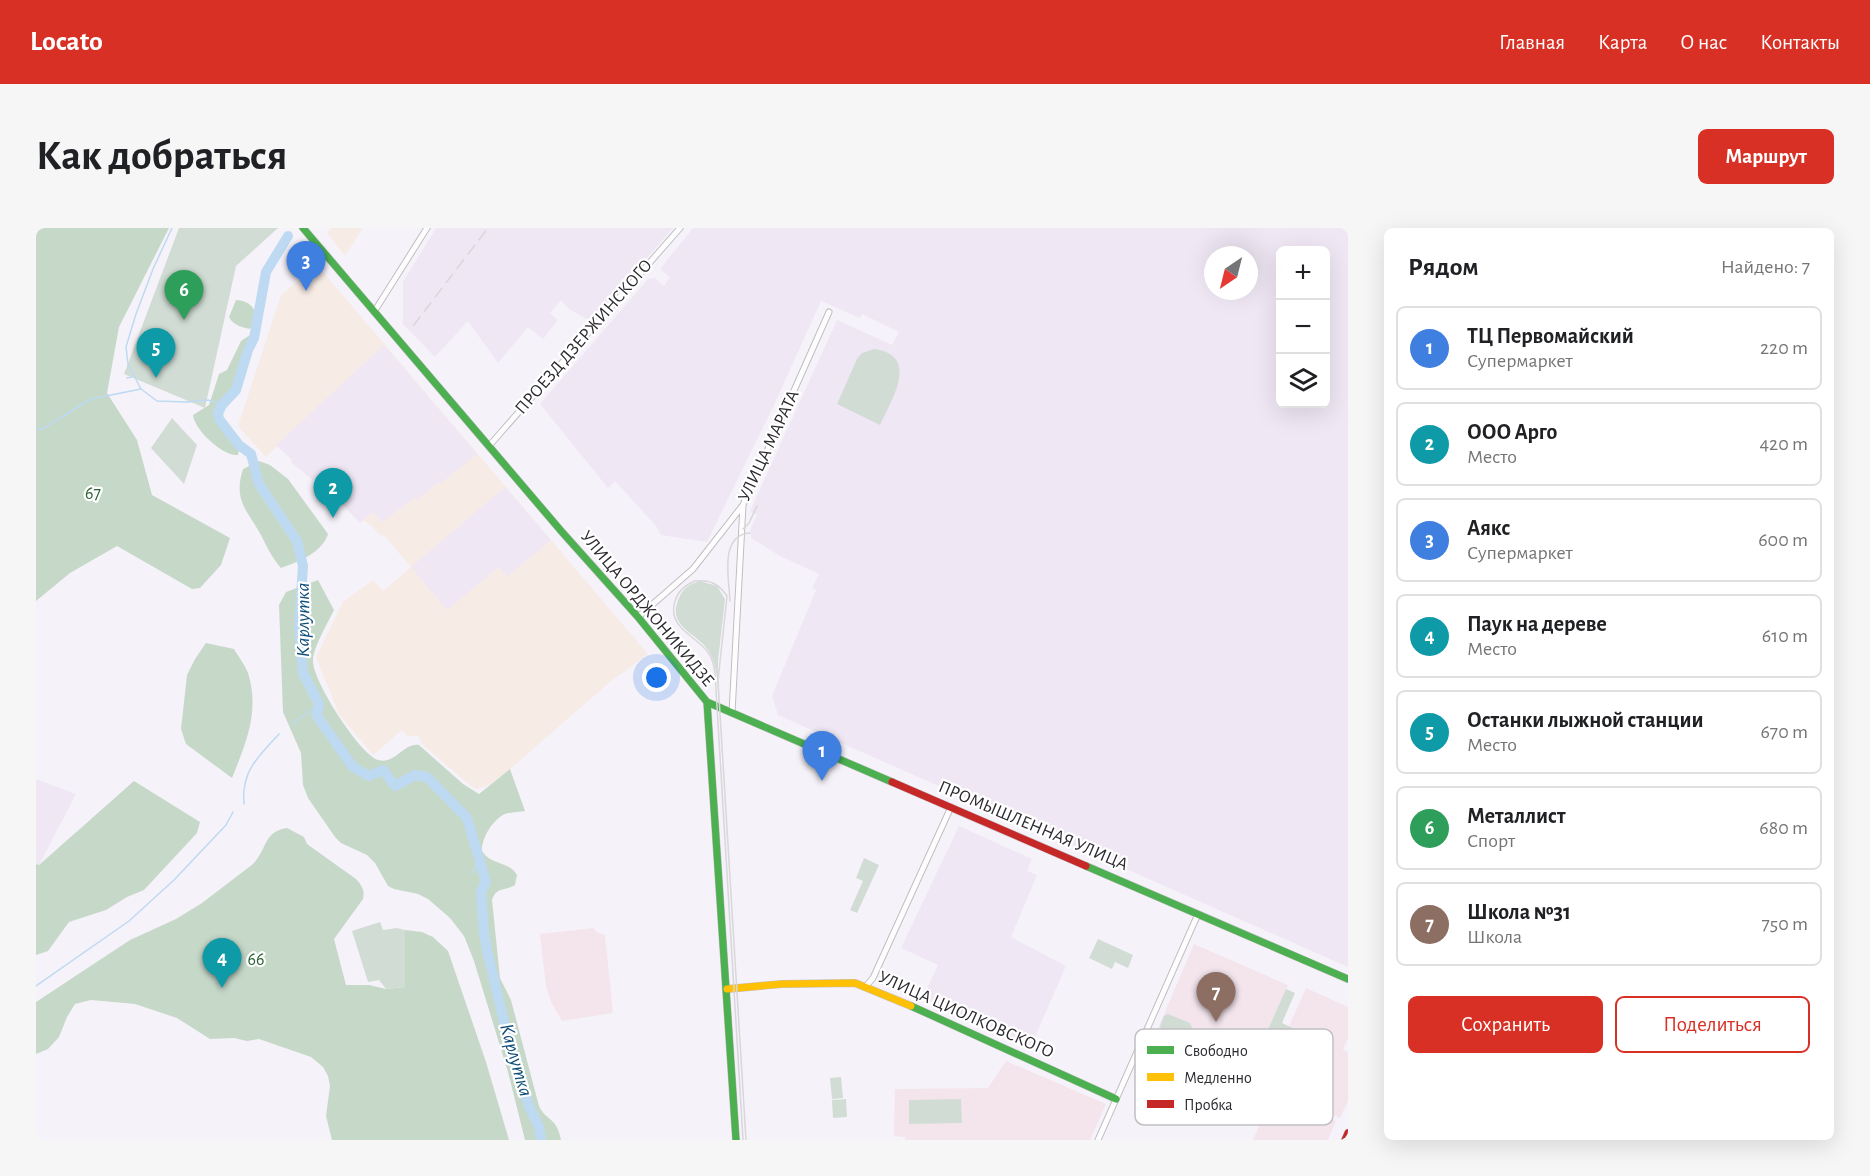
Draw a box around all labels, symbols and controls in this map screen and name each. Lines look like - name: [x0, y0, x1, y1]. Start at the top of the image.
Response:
- text: Locato: [30, 28, 103, 56]
- text: Главная: [1499, 32, 1565, 53]
- text: Карта: [1598, 32, 1647, 53]
- text: О нас: [1680, 32, 1727, 53]
- text: Контакты: [1760, 32, 1840, 53]
- button: Маршрут: [1698, 129, 1834, 184]
- text: Как добраться: [36, 135, 287, 177]
- pin: 3: [286, 242, 326, 291]
- north arrow: [1204, 246, 1258, 300]
- map controls: [1276, 246, 1330, 408]
- button: +: [1276, 246, 1330, 300]
- text: Рядом: [1408, 254, 1479, 280]
- street label: ПРОЕЗД ДЗЕРЖИНСКОГО: [512, 256, 656, 418]
- text: Найдено: 7: [1721, 257, 1810, 277]
- pin: 6: [164, 270, 204, 320]
- button: −: [1276, 300, 1330, 354]
- text: ТЦ Первомайский: [1467, 325, 1634, 347]
- pin: 5: [136, 328, 176, 378]
- text: 1: [1426, 338, 1433, 358]
- text: 220 m: [1760, 338, 1808, 358]
- text: Супермаркет: [1467, 351, 1573, 371]
- button: layers: [1276, 354, 1330, 408]
- street label: УЛИЦА МАРАТА: [735, 387, 803, 505]
- text: ООО Арго: [1467, 421, 1557, 443]
- text: 2: [1425, 434, 1434, 454]
- text: 420 m: [1759, 434, 1808, 454]
- text: Место: [1467, 447, 1517, 467]
- pin: 2: [314, 468, 352, 518]
- park label: 67: [85, 485, 101, 503]
- text: Аякс: [1467, 517, 1510, 539]
- street label: УЛИЦА ОРДЖОНИКИДЗЕ: [577, 528, 717, 690]
- text: 3: [1425, 530, 1434, 550]
- text: 600 m: [1758, 530, 1808, 550]
- text: Супермаркет: [1467, 543, 1573, 563]
- water label: Карлутка: [293, 583, 313, 657]
- text: Паук на дереве: [1467, 613, 1607, 635]
- text: 4: [1424, 626, 1435, 646]
- text: 610 m: [1762, 626, 1808, 646]
- text: Место: [1467, 639, 1517, 659]
- your location: [642, 663, 671, 692]
- text: Останки лыжной станции: [1467, 709, 1703, 731]
- text: 5: [1425, 722, 1434, 742]
- text: 670 m: [1760, 722, 1808, 742]
- pin: 1: [802, 732, 842, 781]
- text: Место: [1467, 735, 1517, 755]
- street label: ПРОМЫШЛЕННАЯ УЛИЦА: [936, 778, 1131, 874]
- text: Металлист: [1467, 805, 1566, 827]
- text: 6: [1425, 818, 1434, 838]
- text: 680 m: [1759, 818, 1808, 838]
- text: Спорт: [1467, 831, 1515, 851]
- text: Школа №31: [1467, 901, 1571, 923]
- text: 7: [1425, 914, 1434, 934]
- text: 750 m: [1761, 914, 1808, 934]
- text: Школа: [1467, 927, 1522, 947]
- pin: 4: [202, 938, 242, 988]
- park label: 66: [248, 951, 264, 969]
- street label: УЛИЦА ЦИОЛКОВСКОГО: [875, 968, 1057, 1062]
- pin: 7: [1196, 972, 1236, 1022]
- button: Сохранить: [1408, 996, 1603, 1053]
- button: Поделиться: [1615, 996, 1810, 1053]
- water label: Карлутка: [496, 1021, 536, 1099]
- legend: [1135, 1029, 1333, 1125]
- text: Свободно: [1184, 1043, 1248, 1059]
- text: Медленно: [1184, 1070, 1252, 1086]
- text: Пробка: [1184, 1097, 1233, 1113]

